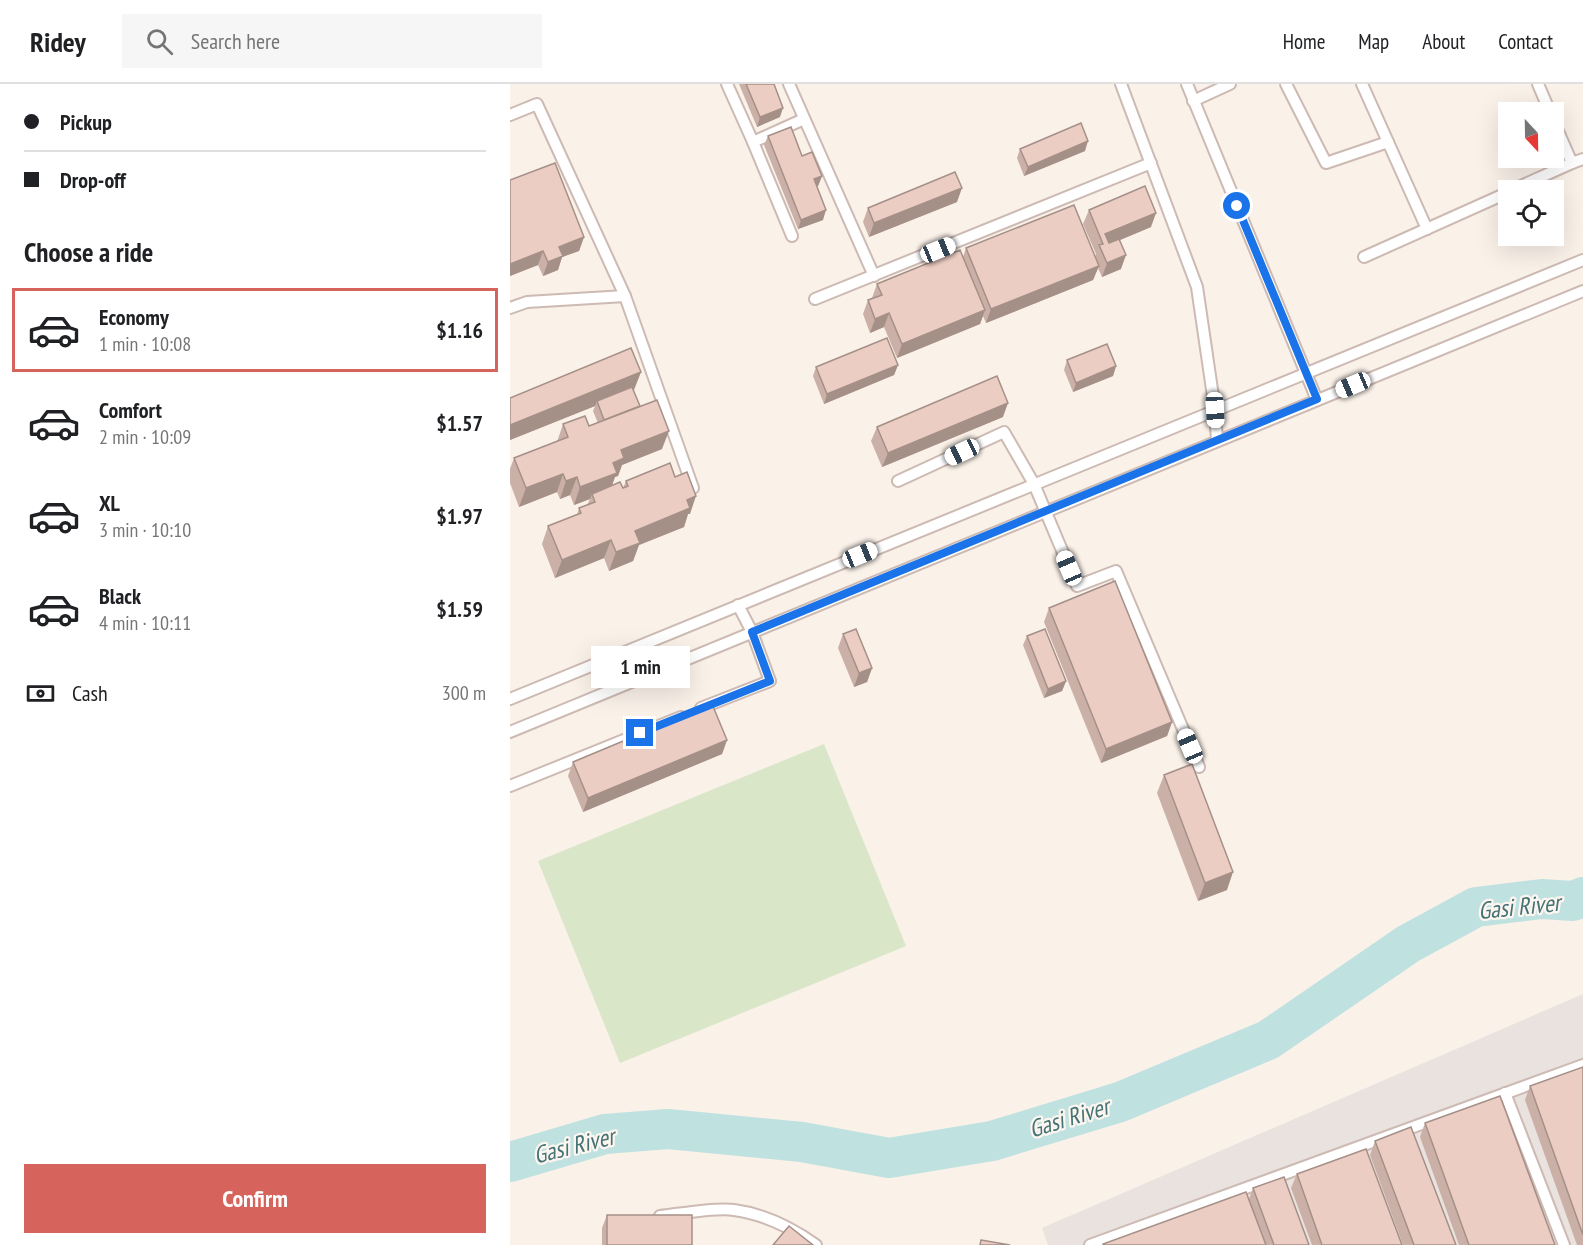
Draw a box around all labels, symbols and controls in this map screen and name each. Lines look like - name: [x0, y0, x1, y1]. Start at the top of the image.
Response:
- search box: [122, 14, 542, 68]
- text: Ridey: [30, 23, 86, 60]
- icon: search: [143, 25, 176, 58]
- text: Search here: [191, 27, 280, 55]
- text: Home: [1283, 28, 1325, 55]
- text: Map: [1358, 28, 1389, 55]
- text: About: [1422, 28, 1465, 55]
- text: Contact: [1498, 28, 1553, 55]
- north arrow: [1498, 102, 1564, 168]
- map controls: [1498, 102, 1564, 246]
- text: Pickup: [60, 108, 112, 136]
- text: Drop-off: [60, 166, 126, 194]
- button: locate: [1498, 180, 1564, 246]
- route start: [1223, 192, 1250, 219]
- text: Choose a ride: [24, 235, 153, 269]
- car: [918, 235, 958, 265]
- icon: car: [27, 303, 81, 357]
- text: Economy: [99, 303, 169, 331]
- text: $1.16: [436, 316, 483, 344]
- text: 1 min · 10:08: [99, 331, 191, 357]
- car: [1333, 370, 1373, 400]
- car: [1205, 392, 1225, 428]
- icon: car: [27, 396, 81, 450]
- text: Comfort: [99, 396, 162, 424]
- text: $1.57: [436, 409, 483, 437]
- text: 2 min · 10:09: [99, 424, 191, 450]
- car: [942, 436, 982, 468]
- icon: car: [27, 489, 81, 543]
- text: XL: [99, 489, 120, 517]
- text: $1.97: [436, 502, 483, 530]
- text: 3 min · 10:10: [99, 517, 191, 543]
- car: [840, 540, 880, 570]
- car: [1054, 548, 1084, 588]
- icon: car: [27, 582, 81, 636]
- text: Black: [99, 582, 141, 610]
- text: $1.59: [436, 595, 483, 623]
- text: 4 min · 10:11: [99, 610, 191, 636]
- callout: 1 min: [590, 646, 690, 688]
- text: 1 min: [620, 654, 661, 680]
- icon: cash: [24, 677, 57, 710]
- text: Cash: [72, 679, 108, 707]
- text: 300 m: [442, 680, 486, 706]
- route end: [626, 719, 653, 746]
- car: [1175, 726, 1205, 766]
- water label: Gasi River: [1476, 886, 1565, 926]
- water label: Gasi River: [1025, 1090, 1116, 1144]
- water label: Gasi River: [530, 1120, 621, 1171]
- button: Confirm: [24, 1164, 486, 1233]

